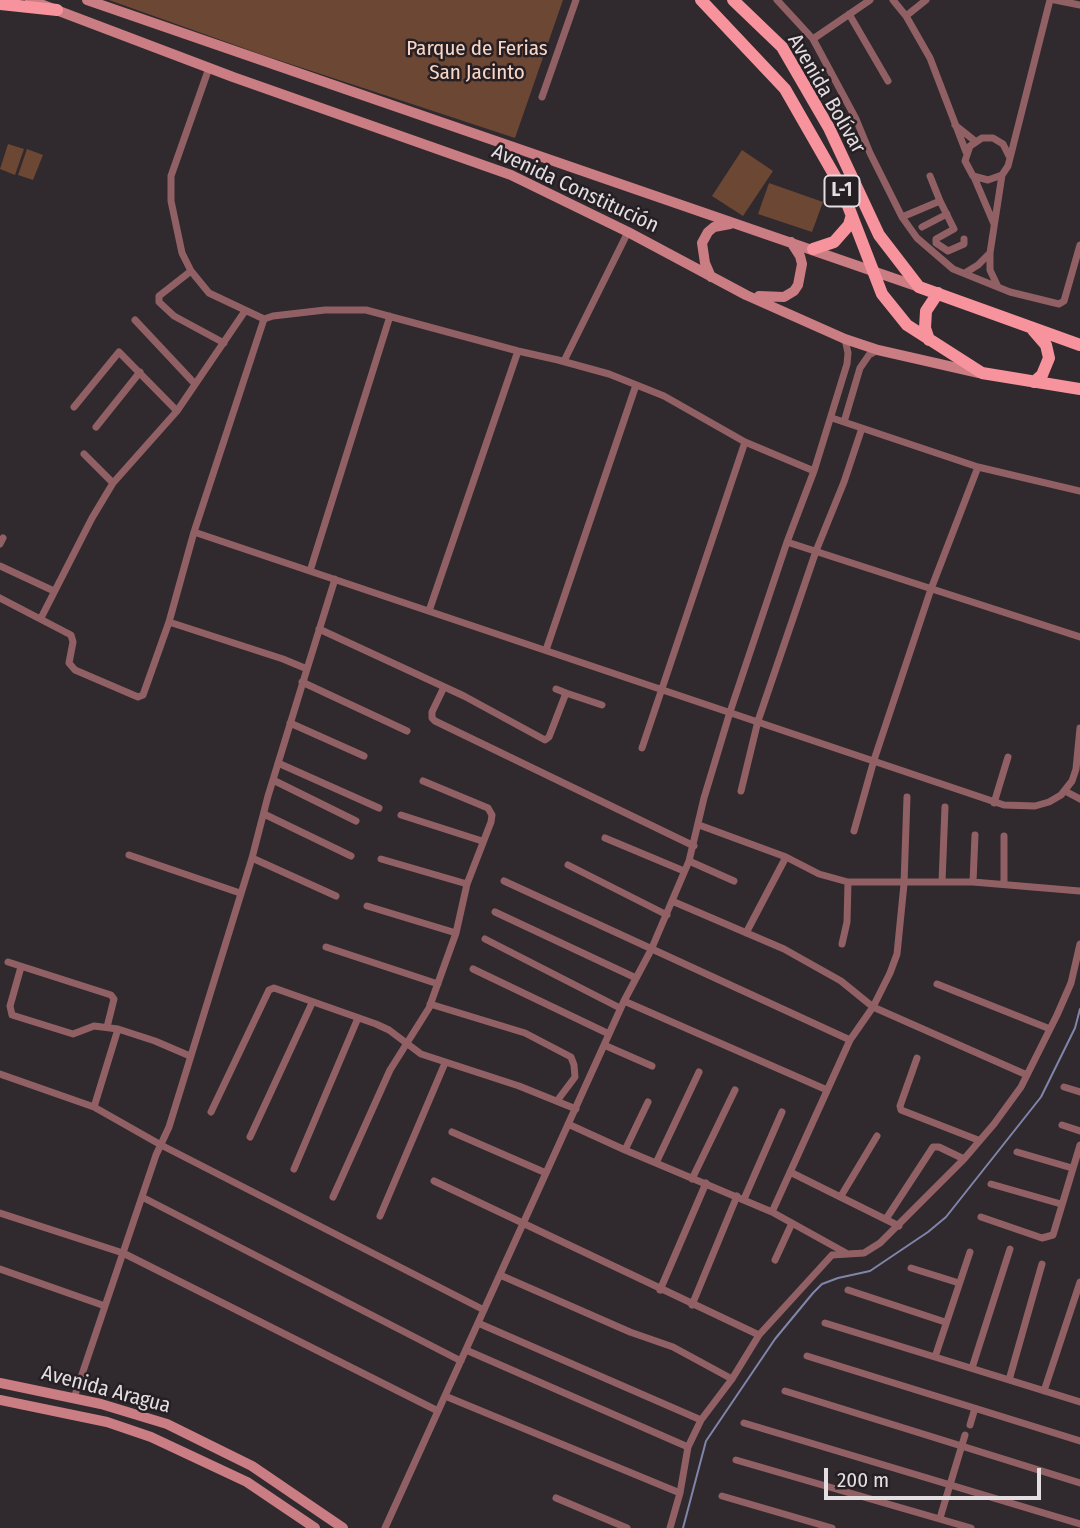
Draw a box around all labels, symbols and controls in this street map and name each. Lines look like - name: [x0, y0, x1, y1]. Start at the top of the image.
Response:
- street label: Avenida Bolívar: [782, 30, 870, 158]
- park label: Parque de Ferias San Jacinto: [406, 36, 548, 86]
- street label: Avenida Constitución: [488, 139, 662, 239]
- road number: L-1: [824, 176, 860, 206]
- street label: Avenida Aragua: [39, 1361, 173, 1419]
- scale bar: [828, 1454, 1045, 1498]
- text: 200 m: [837, 1467, 889, 1493]

